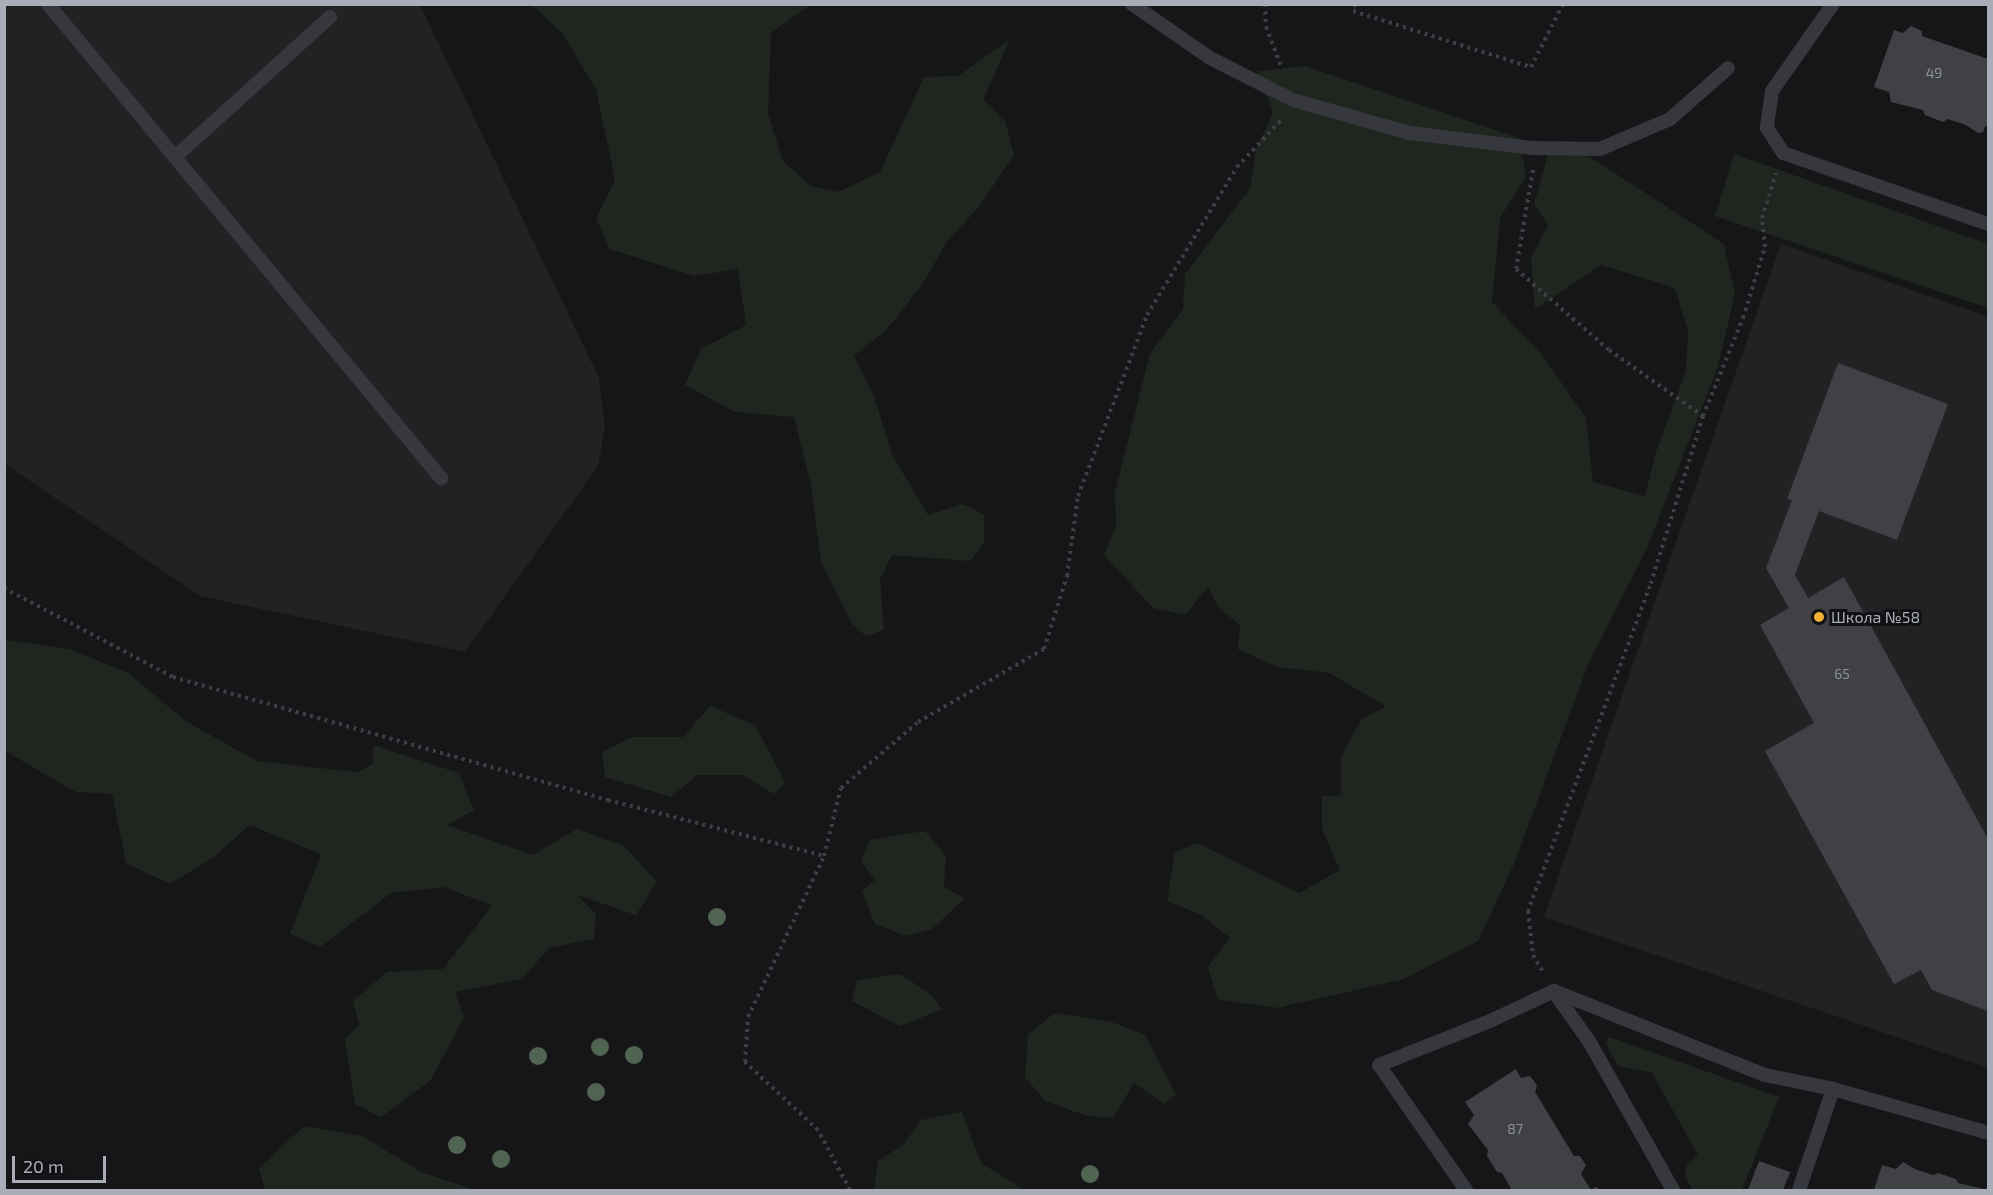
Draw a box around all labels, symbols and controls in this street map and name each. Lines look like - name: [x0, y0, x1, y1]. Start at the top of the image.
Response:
- house number: 49: [1926, 65, 1942, 81]
- place label: Школа №58: [1831, 607, 1920, 627]
- marker: Школа №58: [1812, 610, 1826, 624]
- house number: 65: [1834, 666, 1850, 682]
- house number: 87: [1507, 1121, 1523, 1137]
- scale bar: [15, 1144, 110, 1182]
- text: 20 m: [23, 1155, 64, 1177]

